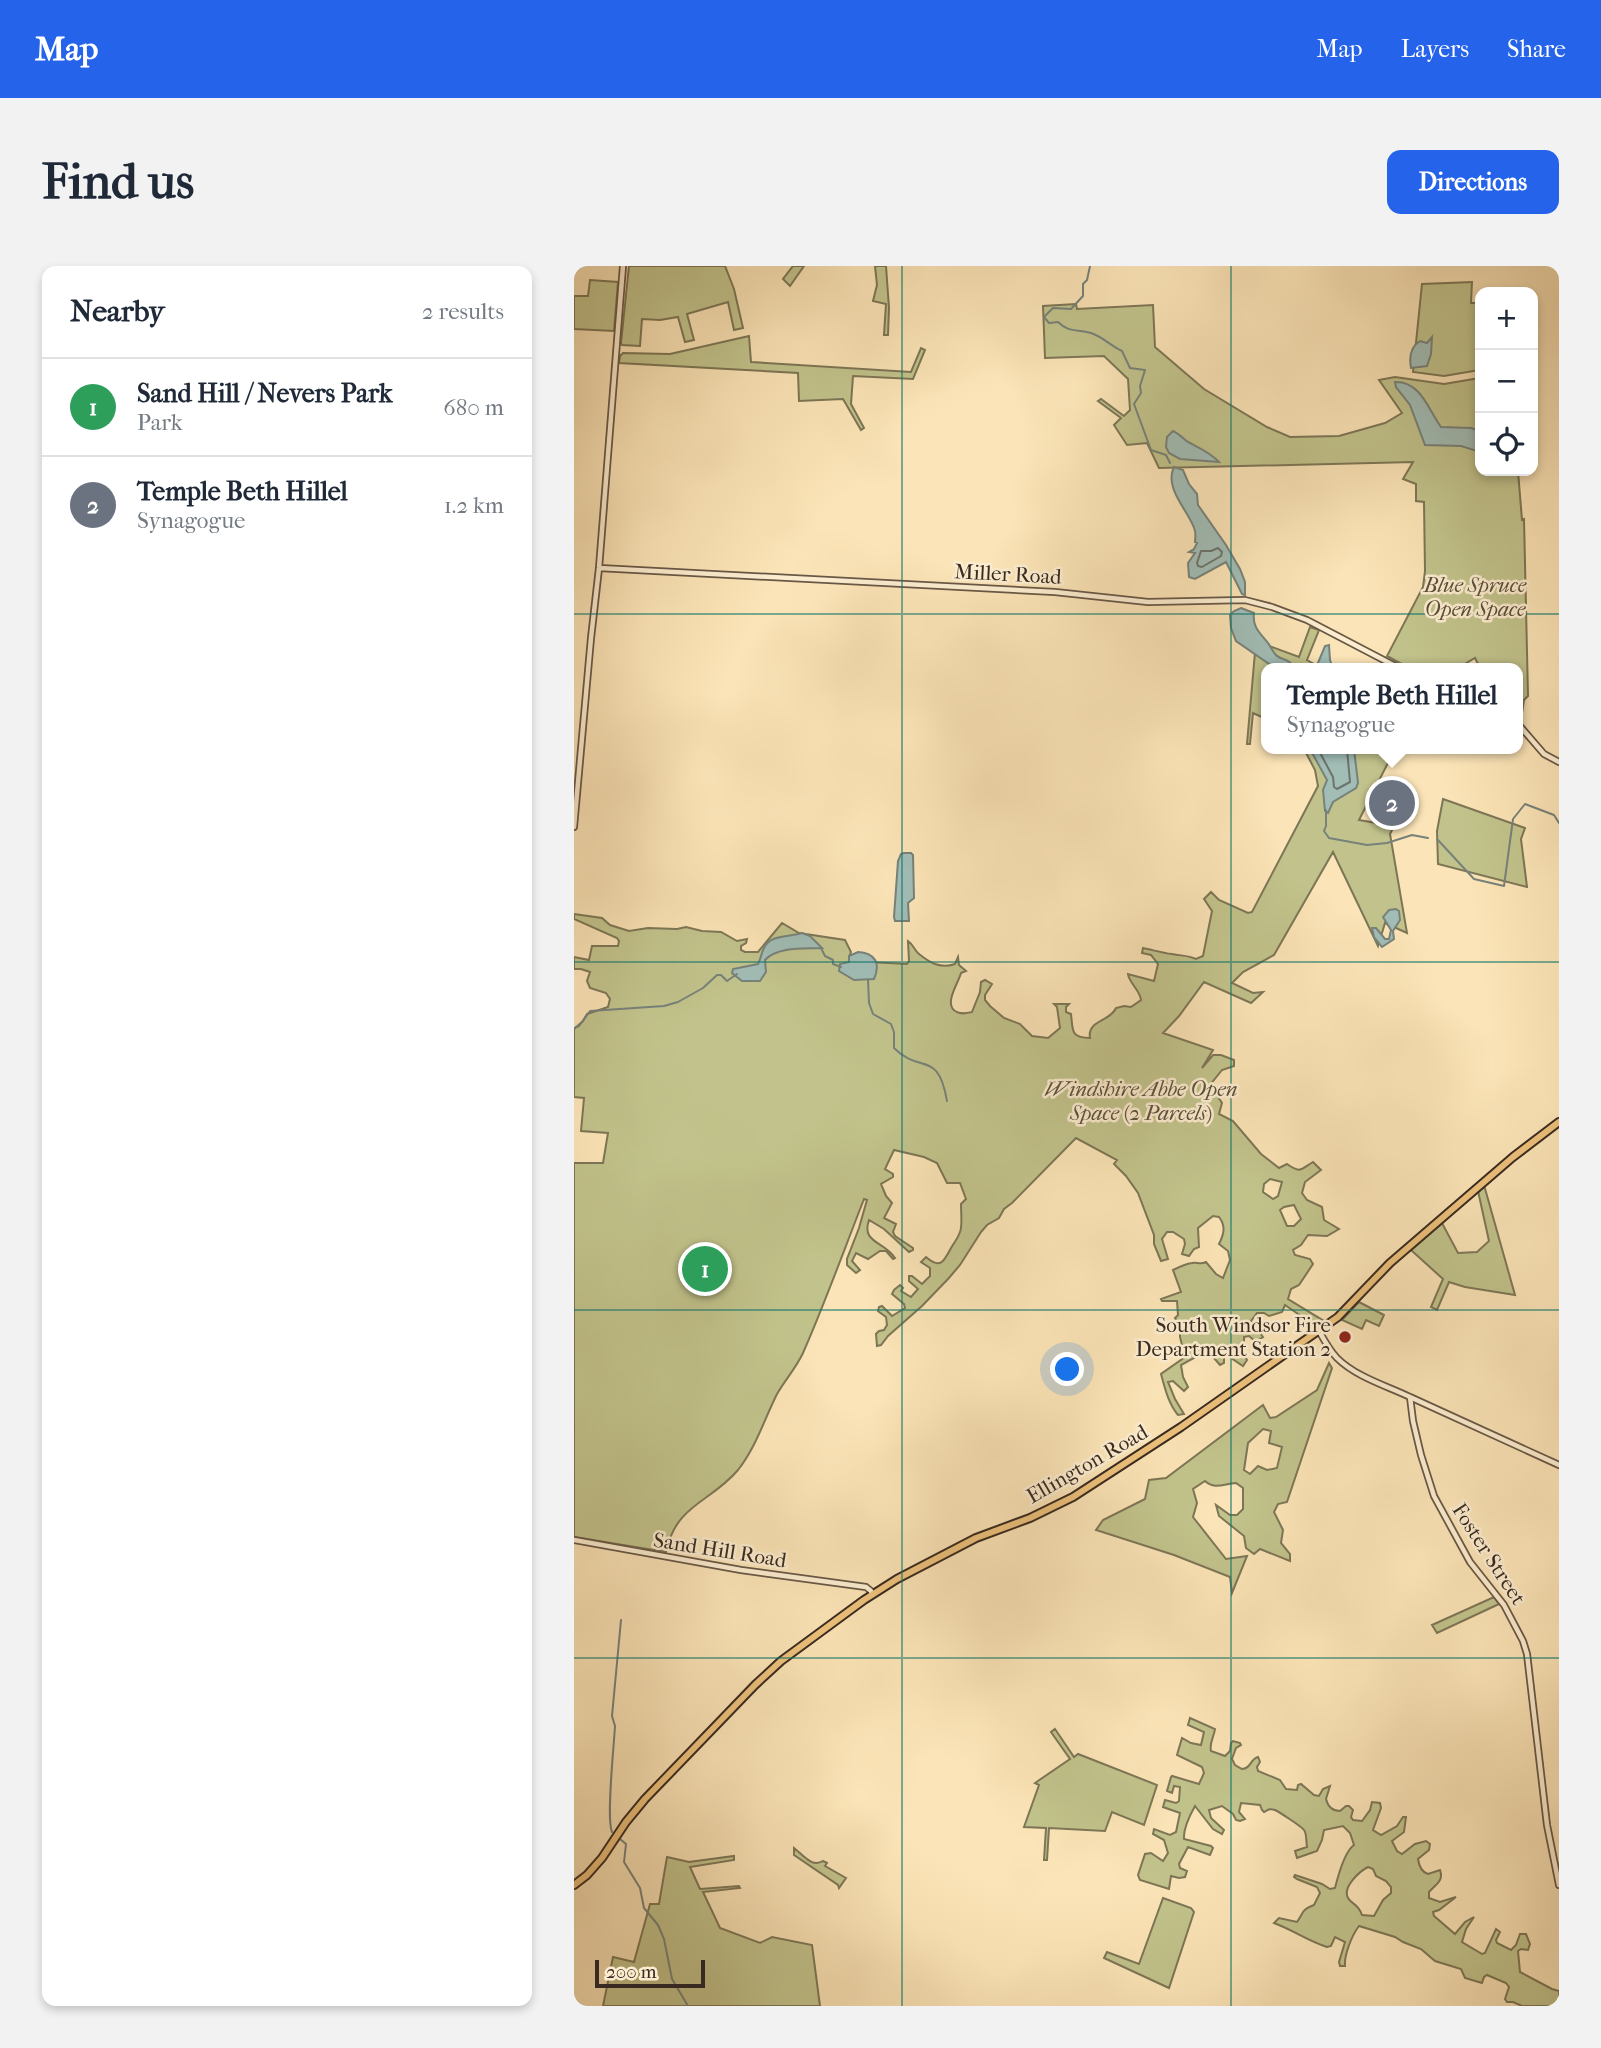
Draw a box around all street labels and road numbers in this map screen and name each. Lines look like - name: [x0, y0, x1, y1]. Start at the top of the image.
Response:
- street label: Miller Road: [954, 559, 1063, 589]
- street label: Ellington Road: [1022, 1419, 1152, 1508]
- street label: Foster Street: [1447, 1499, 1531, 1610]
- street label: Sand Hill Road: [652, 1528, 789, 1572]

